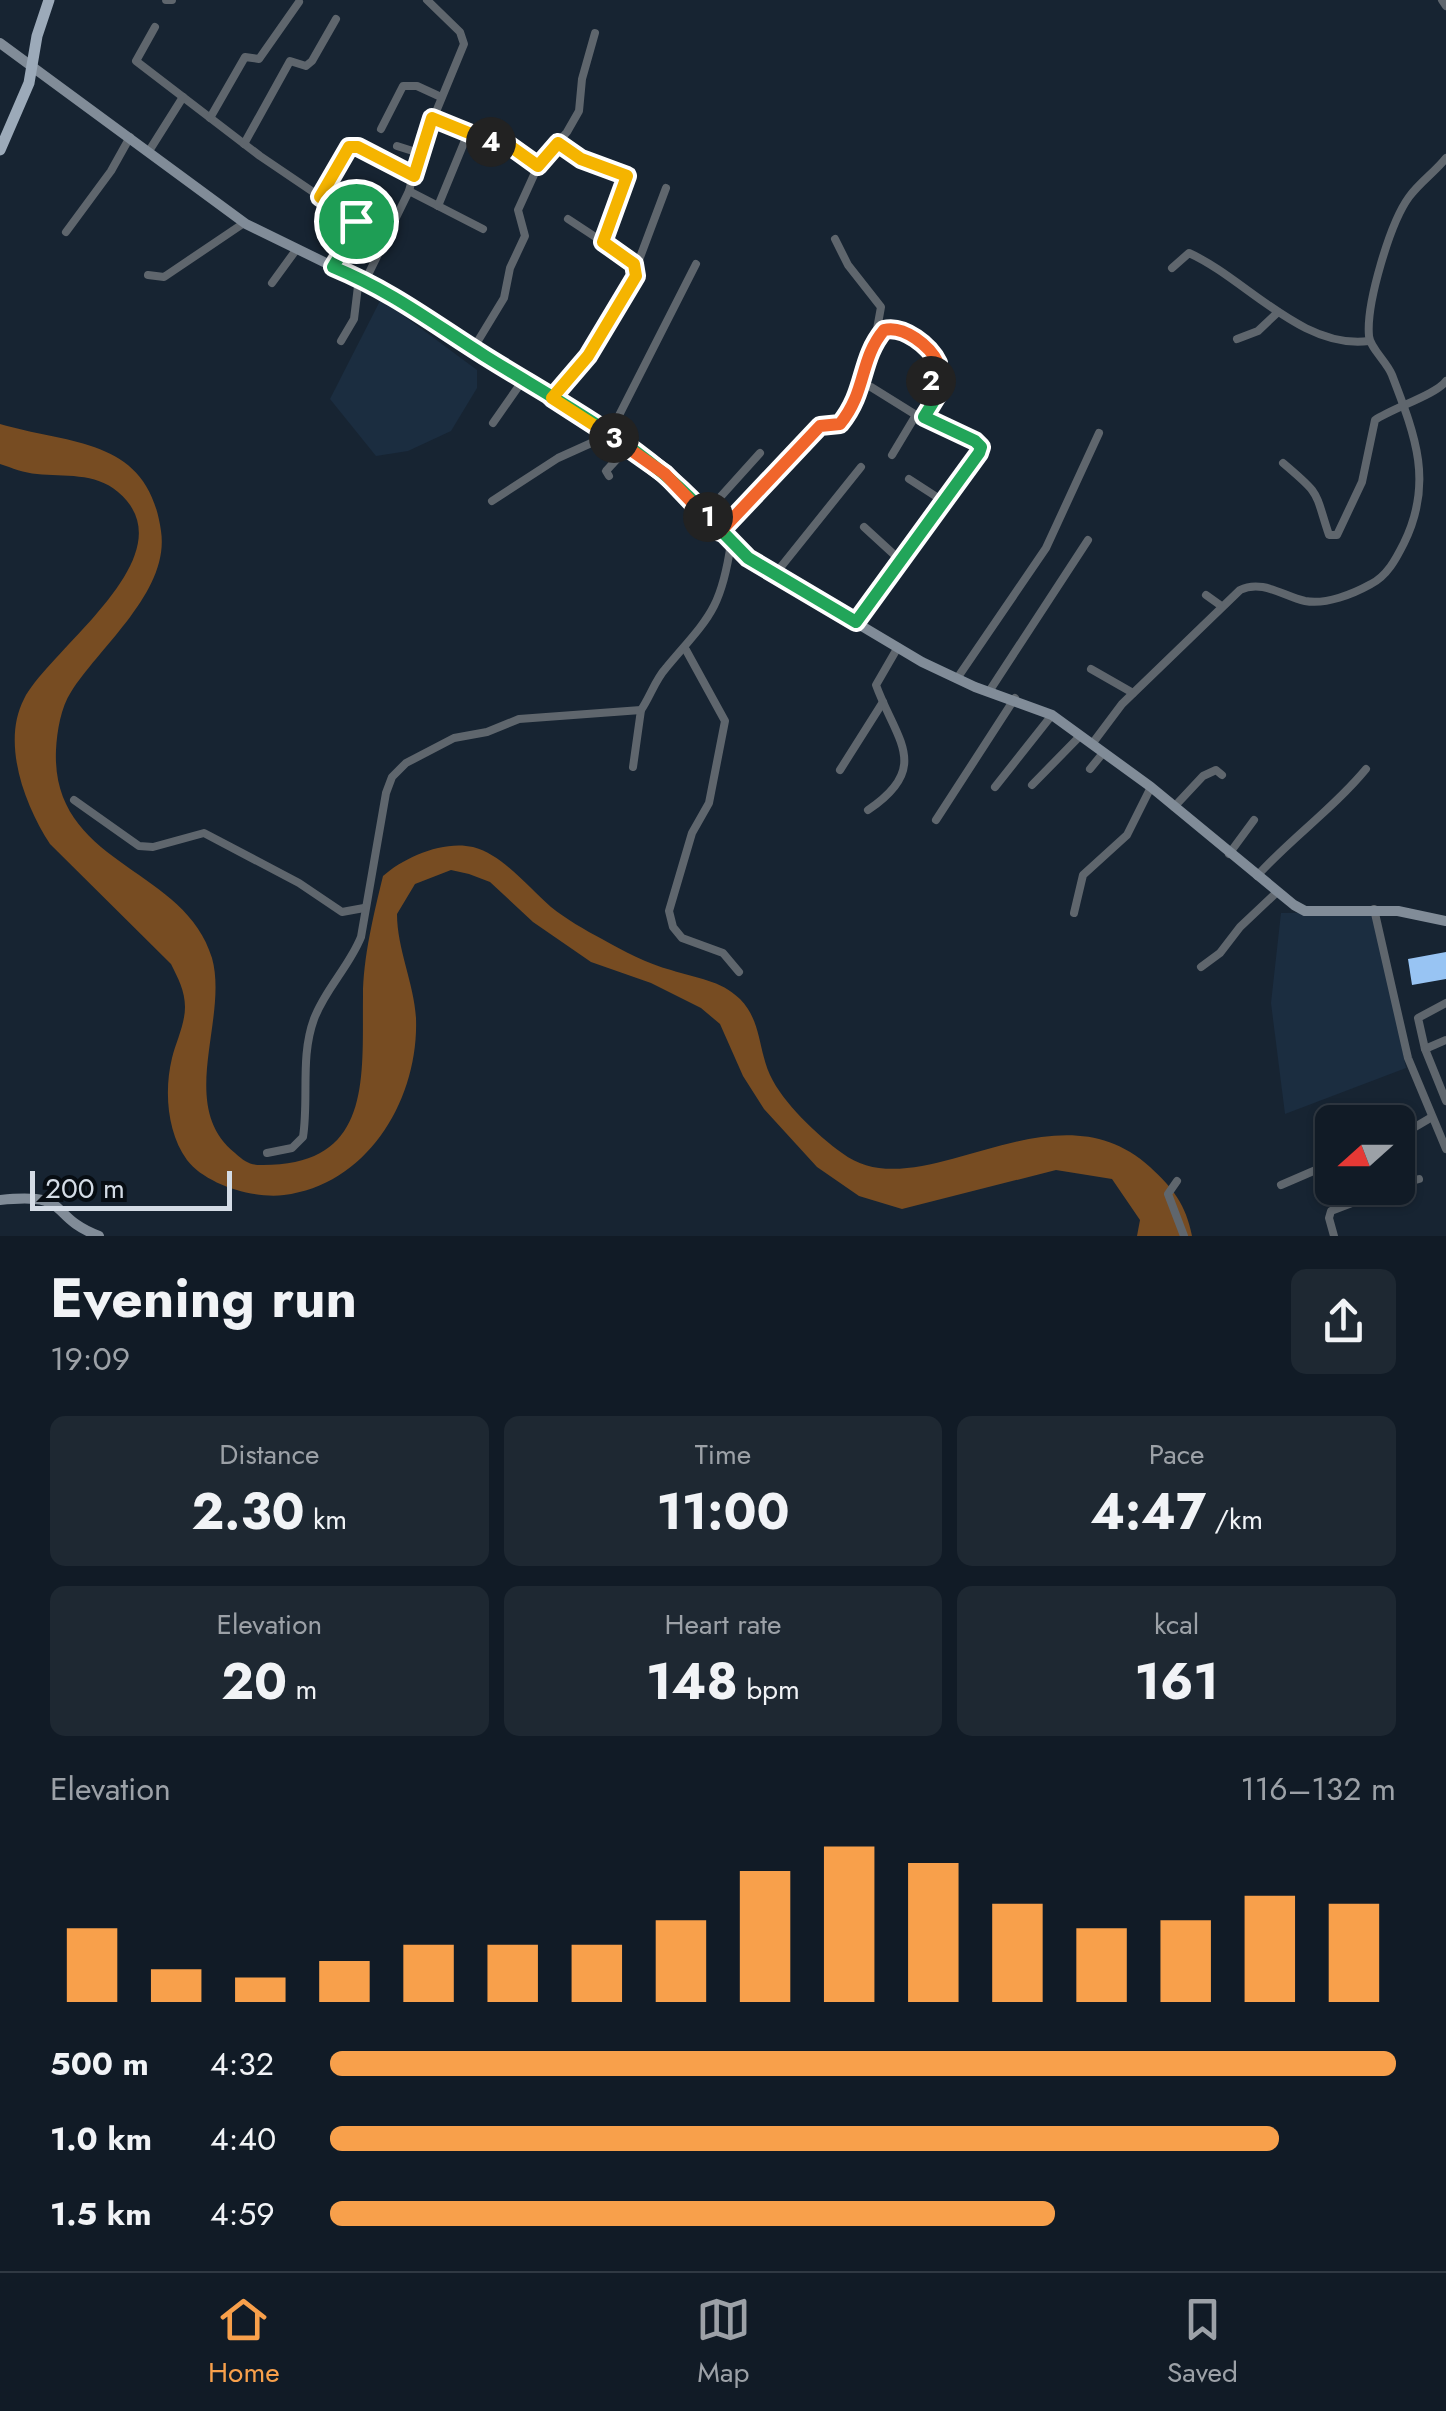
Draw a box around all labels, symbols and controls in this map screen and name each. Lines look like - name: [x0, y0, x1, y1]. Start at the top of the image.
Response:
- pin: 4: [466, 117, 516, 167]
- text: 4: [481, 121, 501, 162]
- pin: [314, 179, 399, 264]
- icon: arrive: [329, 194, 384, 249]
- pin: 2: [906, 356, 956, 406]
- text: 2: [922, 360, 940, 401]
- pin: 3: [589, 413, 639, 463]
- text: 3: [605, 417, 623, 458]
- pin: 1: [683, 492, 733, 542]
- text: 1: [701, 496, 715, 537]
- north arrow: [1315, 1105, 1415, 1205]
- map controls: [1315, 1105, 1415, 1205]
- scale bar: [30, 1166, 232, 1210]
- text: 200 m: [45, 1168, 125, 1209]
- text: Evening run: [50, 1258, 357, 1338]
- button: share: [1291, 1269, 1396, 1374]
- text: 19:09: [50, 1336, 130, 1382]
- text: Distance: [219, 1434, 319, 1475]
- text: Time: [695, 1434, 751, 1475]
- text: Pace: [1149, 1434, 1205, 1475]
- text: 2.30: [192, 1475, 305, 1548]
- text: 11:00: [656, 1475, 790, 1548]
- text: 4:47: [1090, 1475, 1206, 1548]
- text: km: [305, 1499, 347, 1540]
- text: /km: [1206, 1499, 1263, 1540]
- text: Elevation: [217, 1604, 322, 1645]
- text: Heart rate: [665, 1604, 781, 1645]
- text: kcal: [1154, 1604, 1199, 1645]
- text: 20: [221, 1645, 287, 1718]
- text: 148: [646, 1645, 738, 1718]
- text: 161: [1134, 1645, 1219, 1718]
- text: m: [287, 1669, 317, 1710]
- text: bpm: [738, 1669, 800, 1710]
- text: Elevation: [50, 1766, 171, 1812]
- text: 116–132 m: [1240, 1766, 1396, 1812]
- text: 500 m: [50, 2041, 149, 2087]
- text: 4:32: [210, 2041, 274, 2087]
- text: 1.0 km: [50, 2116, 152, 2162]
- text: 4:40: [210, 2116, 276, 2162]
- text: 1.5 km: [50, 2191, 152, 2237]
- text: 4:59: [210, 2191, 275, 2237]
- tab: Home: [208, 2292, 280, 2393]
- tab: Map: [696, 2292, 751, 2393]
- tab: Saved: [1167, 2292, 1238, 2393]

